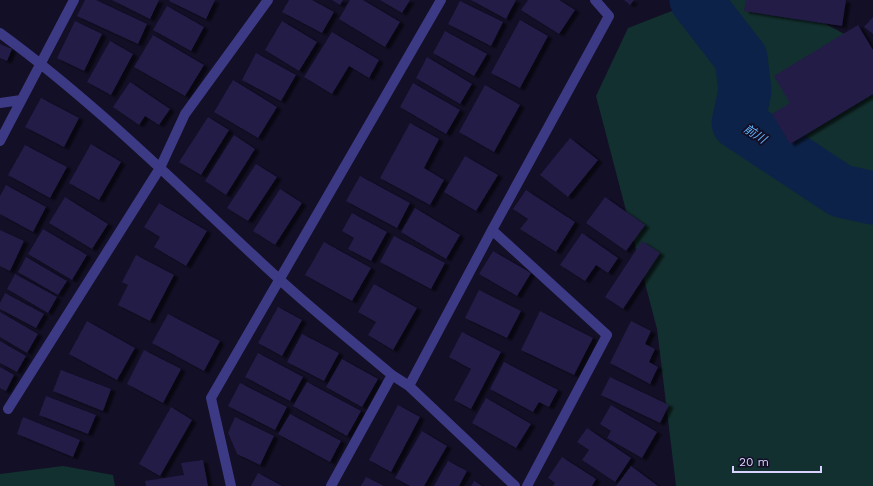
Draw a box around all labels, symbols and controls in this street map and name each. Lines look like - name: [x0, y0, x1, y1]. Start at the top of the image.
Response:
- water label: 前川: [741, 122, 771, 147]
- scale bar: [733, 448, 821, 474]
- text: 20 m: [739, 455, 769, 469]

